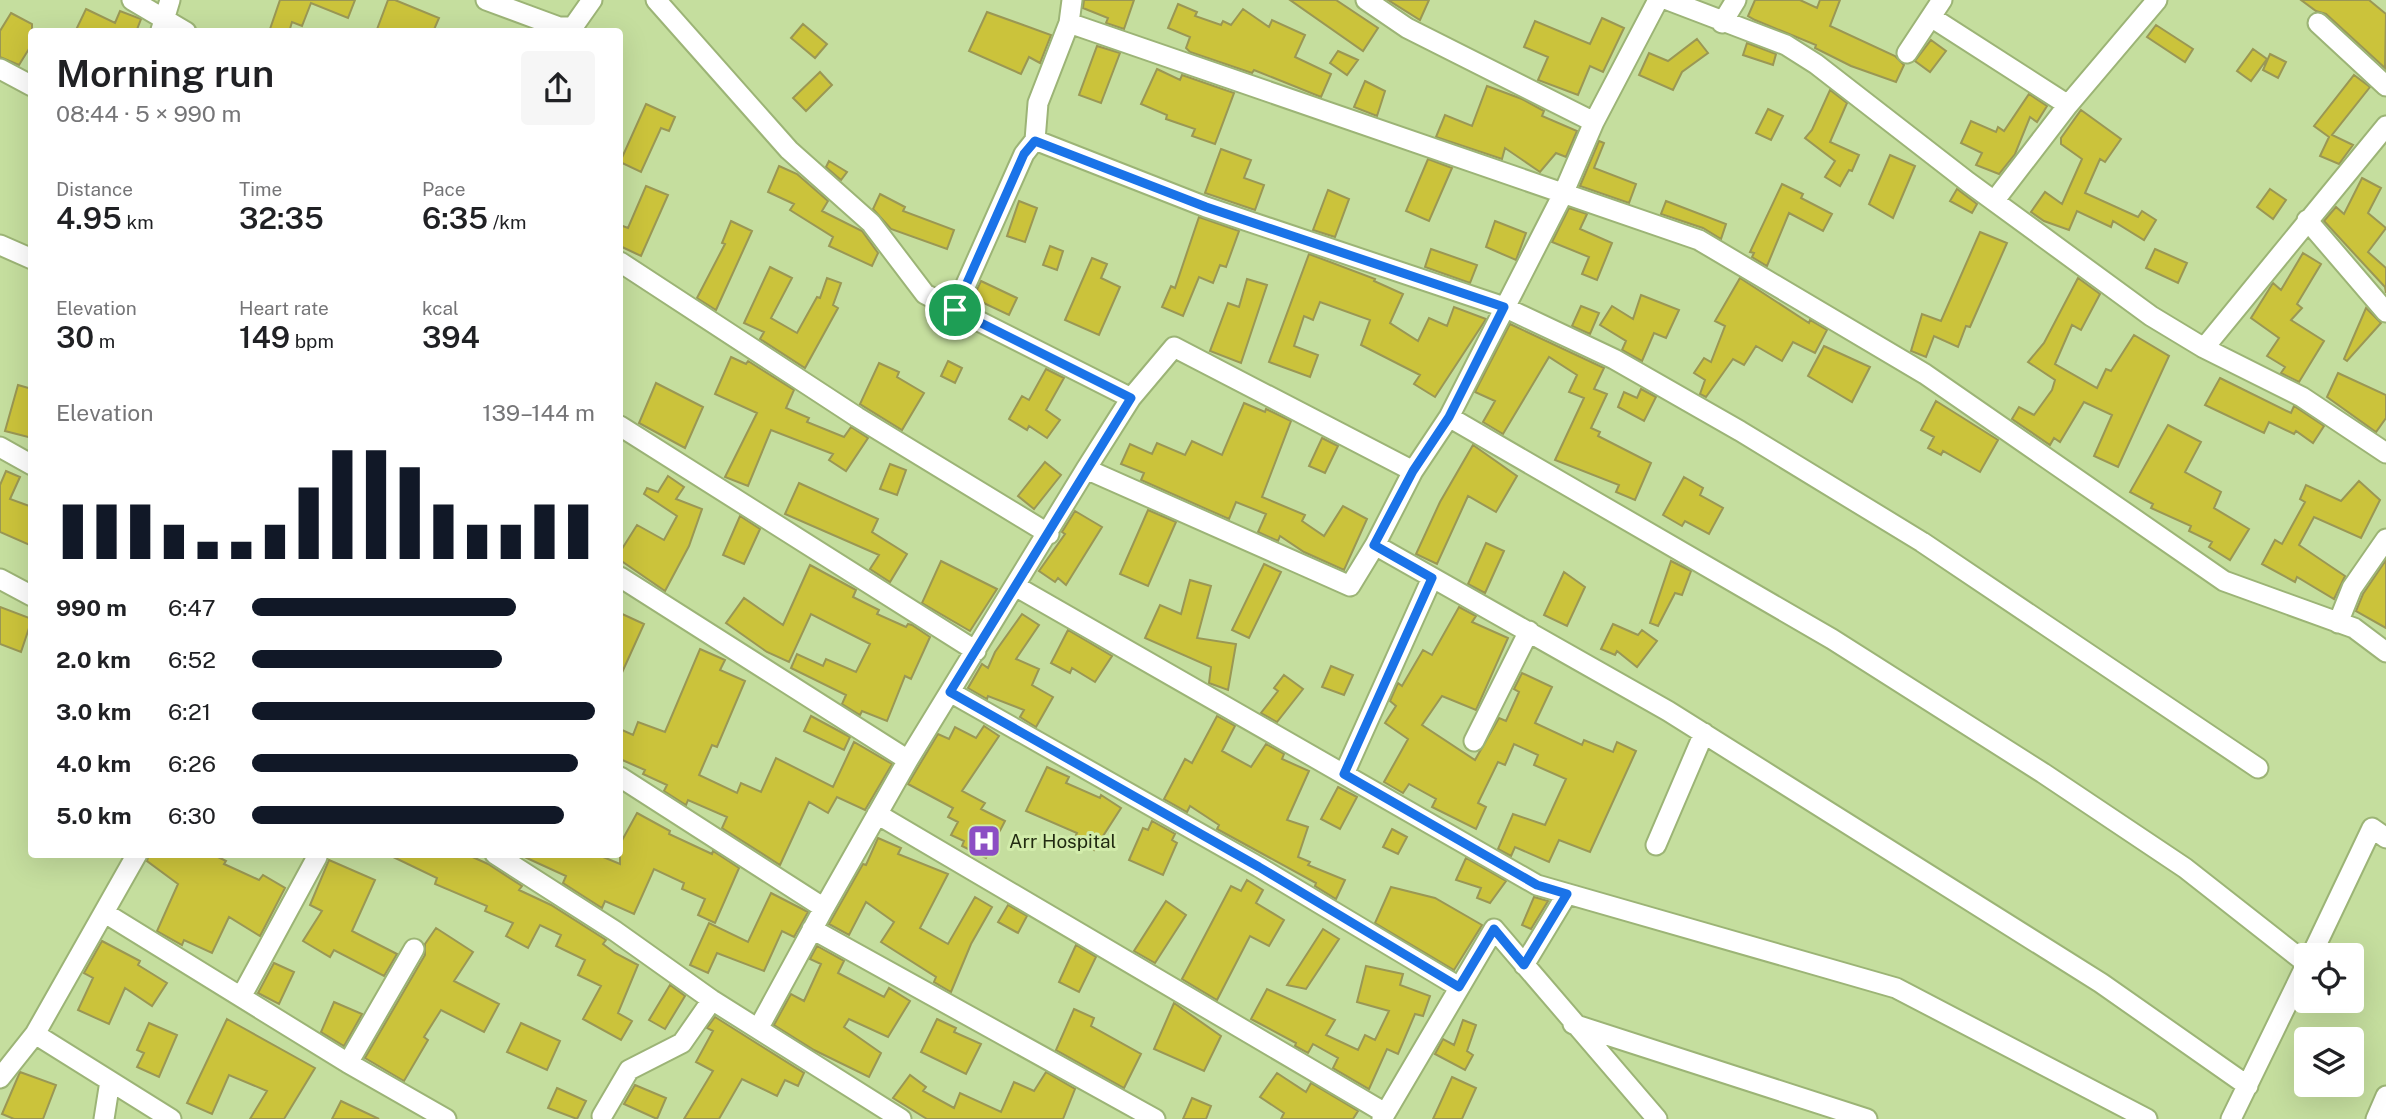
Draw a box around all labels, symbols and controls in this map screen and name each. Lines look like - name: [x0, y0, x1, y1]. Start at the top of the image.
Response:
- text: Morning run: [56, 51, 274, 96]
- button: share: [521, 51, 595, 125]
- text: 08:44 · 5 × 990 m: [56, 100, 241, 127]
- text: Distance: [56, 178, 133, 200]
- text: Time: [239, 178, 282, 200]
- text: Pace: [422, 178, 465, 200]
- text: 4.95: [56, 200, 122, 236]
- text: 32:35: [239, 200, 324, 236]
- text: 6:35: [422, 200, 488, 236]
- text: km: [122, 211, 154, 233]
- text: /km: [488, 211, 526, 233]
- pin: [925, 280, 985, 340]
- icon: arrive: [936, 291, 974, 329]
- text: Elevation: [56, 297, 137, 319]
- text: Heart rate: [239, 297, 329, 319]
- text: kcal: [422, 297, 459, 319]
- text: 30: [56, 319, 94, 355]
- text: 149: [239, 319, 290, 355]
- text: 394: [422, 319, 480, 355]
- text: m: [94, 330, 115, 352]
- text: bpm: [290, 330, 334, 352]
- text: Elevation: [56, 399, 154, 426]
- text: 139–144 m: [482, 399, 595, 426]
- text: 990 m: [56, 594, 127, 621]
- text: 6:47: [168, 594, 216, 621]
- text: 2.0 km: [56, 646, 131, 673]
- text: 6:52: [168, 646, 216, 673]
- text: 3.0 km: [56, 698, 131, 725]
- text: 6:21: [168, 698, 211, 725]
- text: 4.0 km: [56, 750, 131, 777]
- text: 6:26: [168, 750, 216, 777]
- text: 5.0 km: [56, 802, 132, 829]
- text: 6:30: [168, 802, 216, 829]
- hospital icon: Arr Hospital: [965, 822, 1003, 860]
- place label: Arr Hospital: [1009, 830, 1116, 852]
- map controls: [2294, 943, 2364, 1097]
- button: locate: [2294, 943, 2364, 1013]
- button: layers: [2294, 1027, 2364, 1097]

